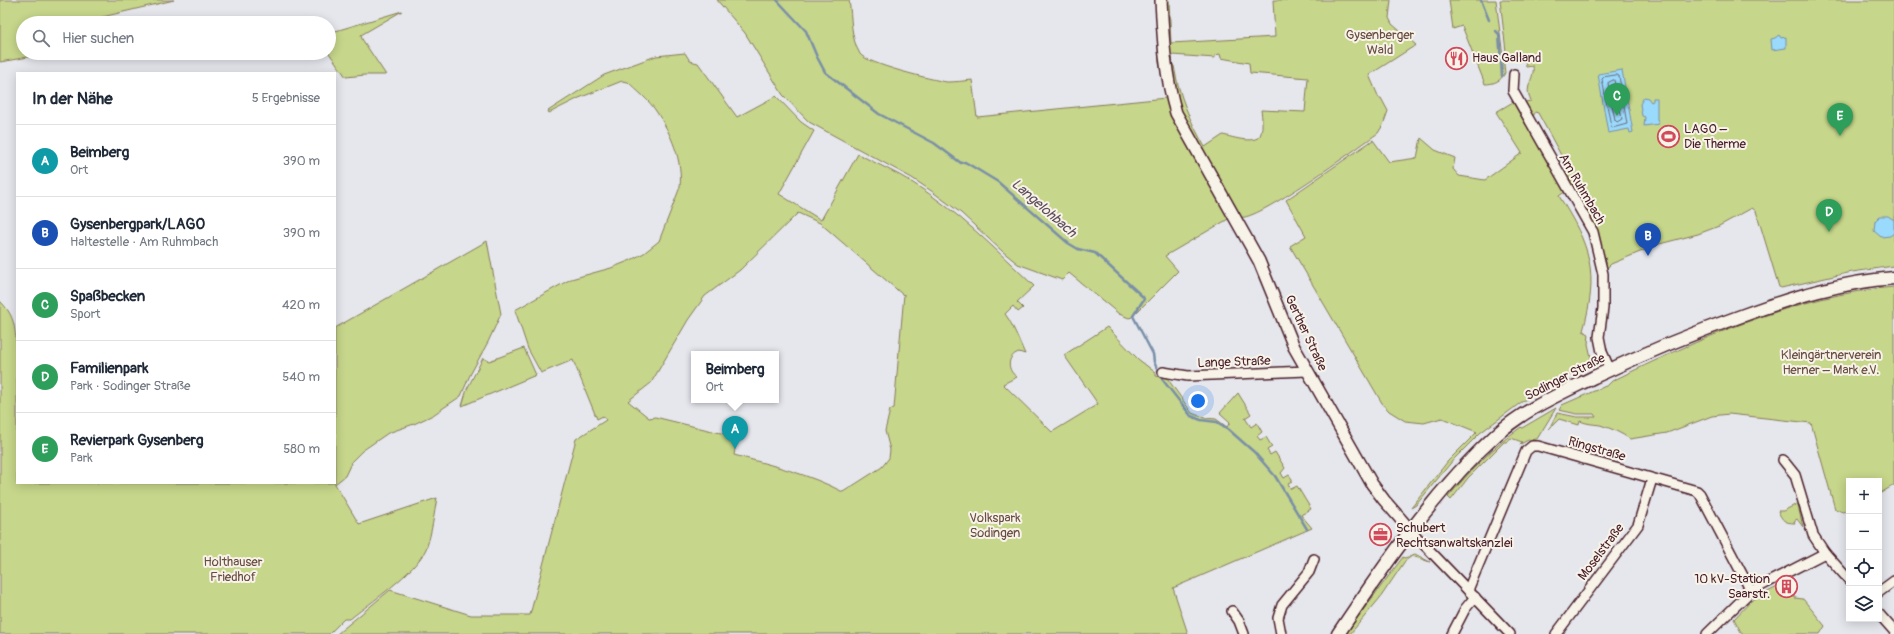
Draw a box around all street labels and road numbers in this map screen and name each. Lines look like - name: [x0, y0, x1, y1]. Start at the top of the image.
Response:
- street label: Am Ruhmbach: [1555, 151, 1609, 227]
- street label: Gerther Straße: [1281, 293, 1331, 374]
- street label: Sodinger Straße: [1522, 350, 1608, 404]
- street label: Lange Straße: [1197, 353, 1271, 371]
- street label: Ringstraße: [1567, 433, 1628, 465]
- street label: Moselstraße: [1574, 520, 1628, 584]

